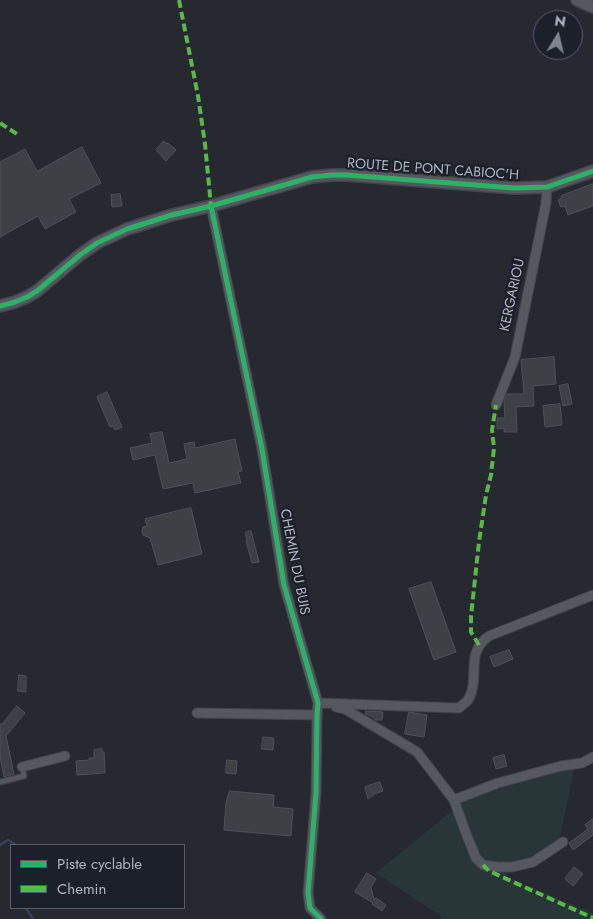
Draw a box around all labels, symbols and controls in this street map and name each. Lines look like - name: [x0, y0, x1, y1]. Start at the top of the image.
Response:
- north arrow: [533, 10, 583, 60]
- text: N: [553, 10, 567, 32]
- street label: ROUTE DE PONT CABIOC'H: [346, 156, 520, 184]
- street label: KERGARIOU: [497, 257, 529, 333]
- street label: CHEMIN DU BUIS: [276, 508, 312, 616]
- legend: [10, 844, 185, 909]
- text: Piste cyclable: [57, 853, 142, 875]
- text: Chemin: [57, 878, 106, 900]

